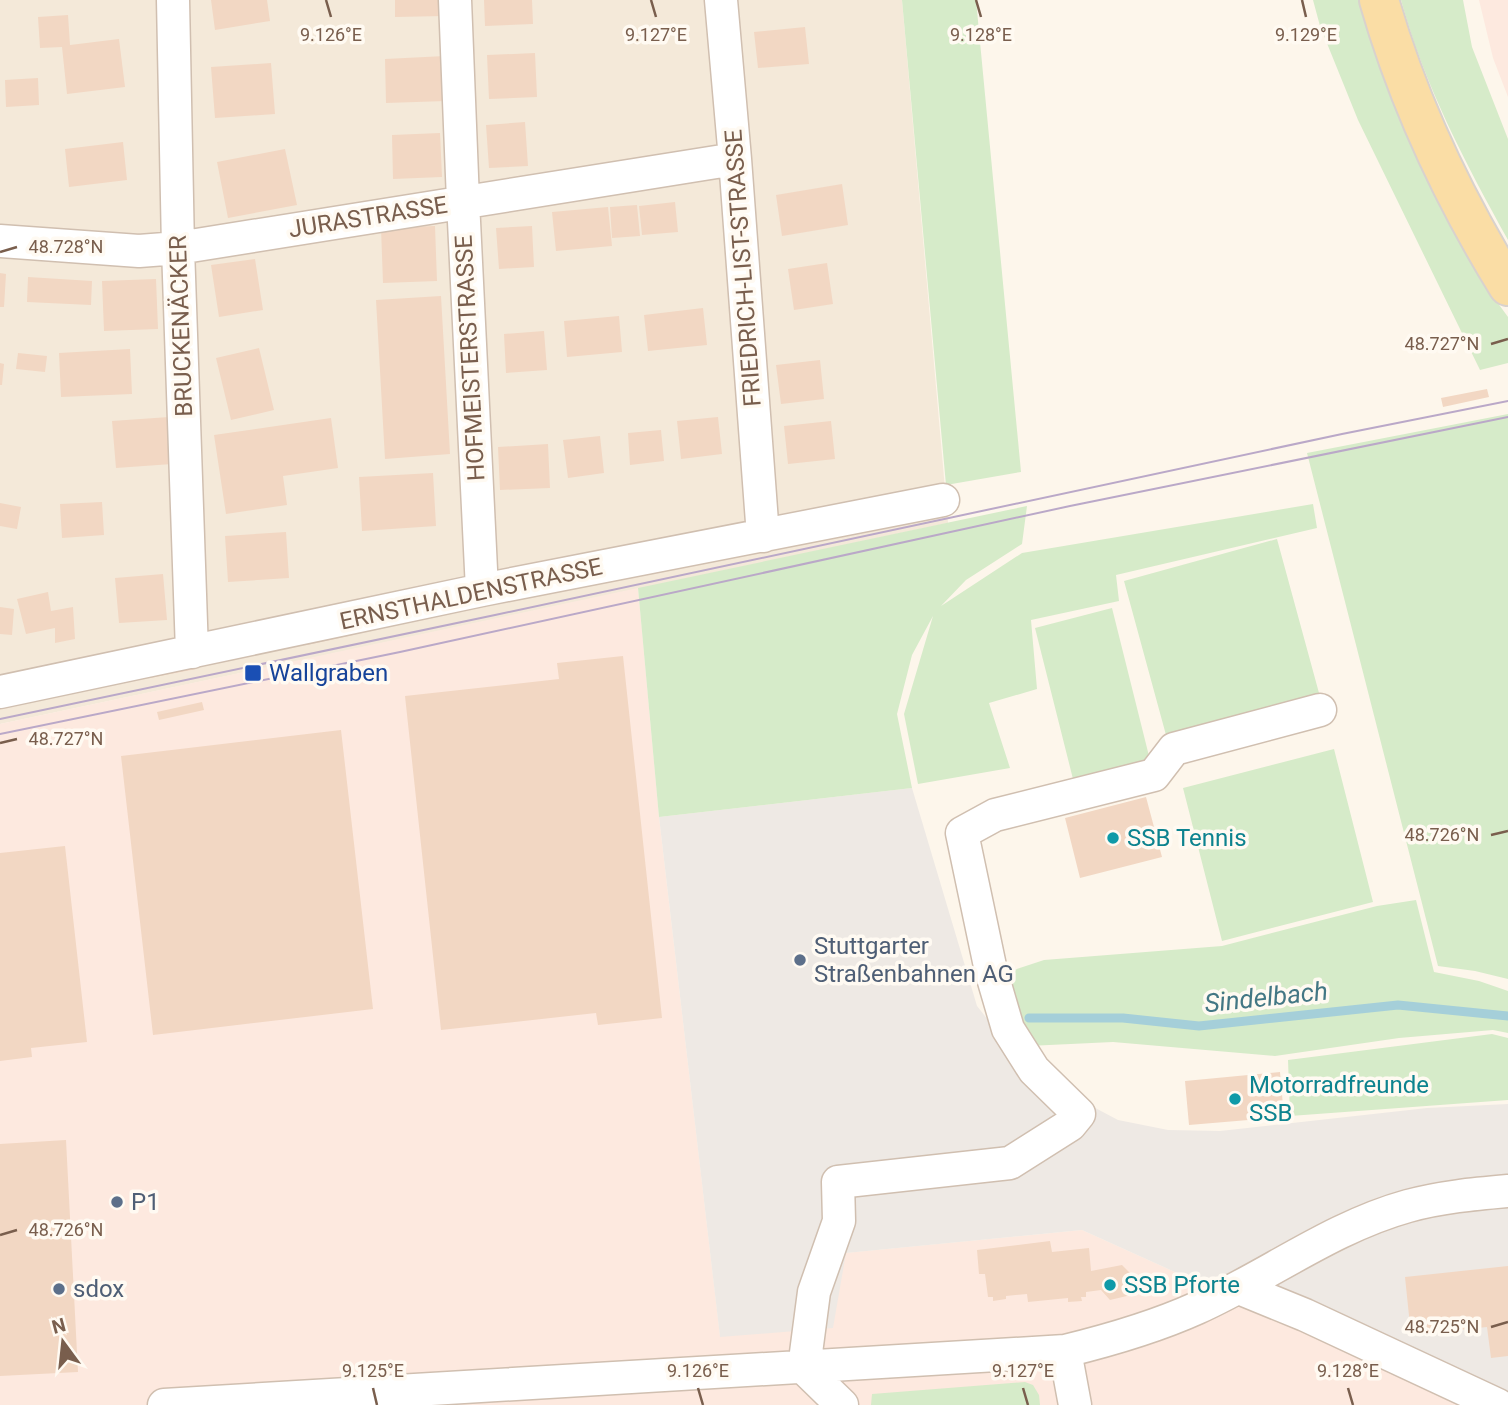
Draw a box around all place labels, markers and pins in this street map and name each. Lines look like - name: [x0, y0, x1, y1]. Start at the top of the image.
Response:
- place label: Wallgraben: [269, 659, 388, 687]
- marker: Wallgraben: [243, 663, 263, 683]
- place label: SSB Tennis: [1127, 824, 1247, 852]
- marker: SSB Tennis: [1105, 830, 1121, 846]
- place label: Stuttgarter Straßenbahnen AG: [814, 932, 1014, 988]
- marker: Stuttgarter Straßenbahnen AG: [792, 952, 808, 968]
- place label: Motorradfreunde SSB: [1249, 1071, 1429, 1127]
- marker: Motorradfreunde SSB: [1227, 1091, 1243, 1107]
- place label: P1: [131, 1188, 160, 1216]
- marker: P1: [109, 1194, 125, 1210]
- place label: SSB Pforte: [1124, 1271, 1240, 1299]
- place label: sdox: [73, 1275, 124, 1303]
- marker: SSB Pforte: [1102, 1277, 1118, 1293]
- marker: sdox: [51, 1281, 67, 1297]

